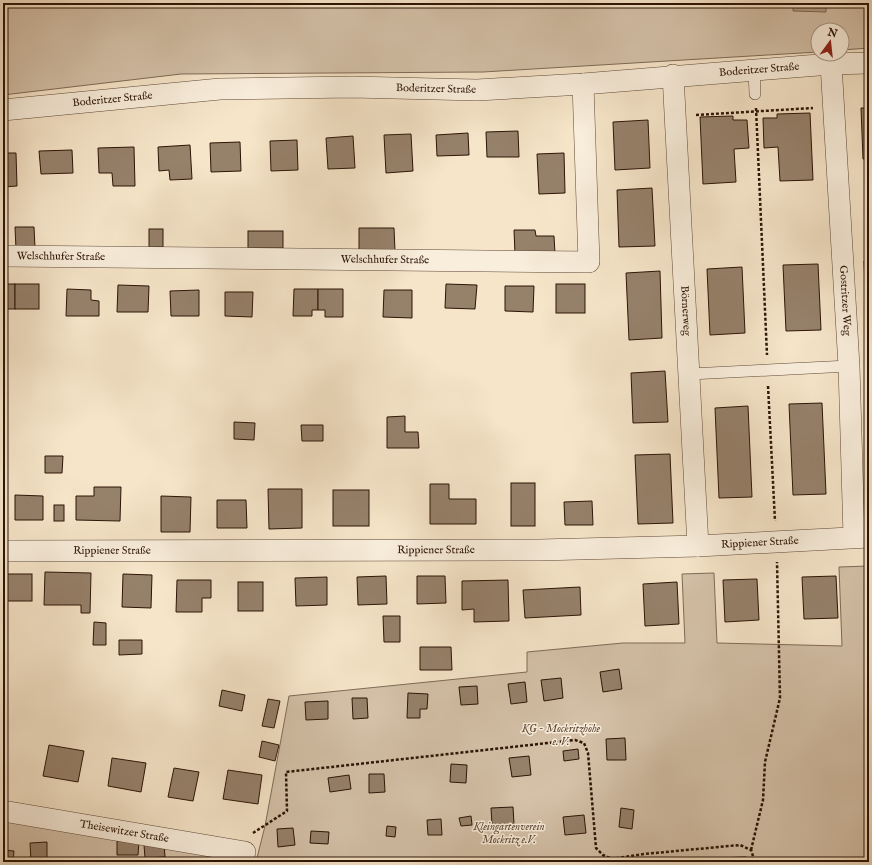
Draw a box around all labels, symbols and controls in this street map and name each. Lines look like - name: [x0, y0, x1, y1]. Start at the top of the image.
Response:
- north arrow: [810, 22, 850, 62]
- text: N: [825, 25, 839, 41]
- street label: Boderitzer Straße: [719, 60, 800, 80]
- street label: Boderitzer Straße: [396, 81, 476, 97]
- street label: Boderitzer Straße: [72, 89, 153, 110]
- street label: Welschhufer Straße: [17, 249, 105, 264]
- street label: Welschhufer Straße: [341, 252, 429, 267]
- street label: Gostritzer Weg: [836, 265, 854, 337]
- street label: Börnerweg: [677, 285, 694, 337]
- street label: Rippiener Straße: [721, 534, 799, 552]
- street label: Rippiener Straße: [397, 543, 475, 557]
- street label: Rippiener Straße: [73, 544, 151, 558]
- park label: KG - Mockritzhöhe e. V.: [521, 722, 601, 749]
- street label: Theisewitzer Straße: [79, 817, 170, 846]
- park label: Kleingartenverein Mockritz e.V.: [472, 820, 545, 847]

